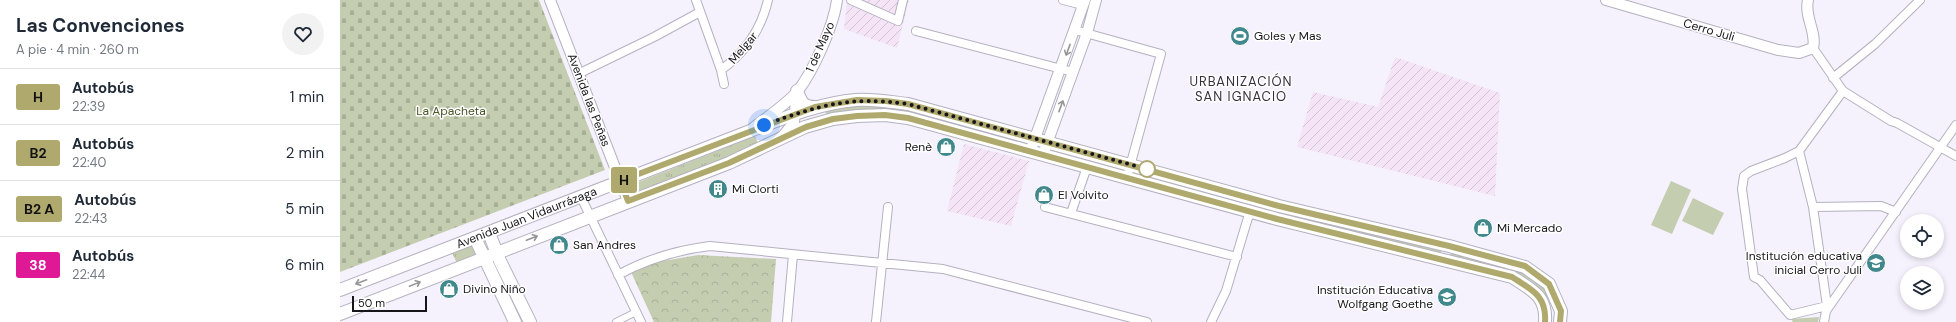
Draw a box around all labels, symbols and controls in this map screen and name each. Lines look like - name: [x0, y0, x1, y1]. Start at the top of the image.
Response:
- text: Las Convenciones: [16, 13, 185, 38]
- button: heart: [282, 13, 324, 55]
- street label: Cerro Juli: [1681, 15, 1737, 45]
- street label: 1 de Mayo: [802, 19, 838, 75]
- sports icon: Goles y Mas: [1229, 25, 1251, 47]
- street label: Melgar: [725, 28, 761, 67]
- place label: Goles y Mas: [1254, 28, 1321, 44]
- text: A pie · 4 min · 260 m: [16, 41, 139, 58]
- one-way arrow: [1063, 44, 1071, 56]
- street label: Avenida las Peñas: [564, 51, 614, 149]
- district label: URBANIZACIÓN SAN IGNACIO: [1189, 73, 1293, 105]
- text: Autobús: [72, 78, 134, 98]
- text: 1 min: [290, 87, 324, 107]
- text: H: [33, 88, 43, 106]
- text: 22:39: [72, 98, 105, 115]
- one-way arrow: [1057, 100, 1065, 112]
- park label: La Apacheta: [416, 103, 486, 119]
- your location: [754, 115, 774, 135]
- text: Autobús: [72, 134, 134, 154]
- shop icon: Renè: [935, 136, 957, 158]
- place label: Renè: [905, 139, 932, 155]
- text: 2 min: [286, 143, 324, 163]
- text: B2: [29, 144, 47, 162]
- text: 22:40: [72, 154, 106, 171]
- unlabelled marker: [1138, 160, 1156, 178]
- line badge: H: [611, 167, 637, 193]
- text: H: [619, 171, 629, 189]
- building icon: Mi Clorti: [707, 178, 729, 200]
- place label: Mi Clorti: [732, 181, 779, 197]
- street label: Avenida Juan Vidaurrázaga: [454, 183, 599, 252]
- shop icon: El Volvito: [1033, 184, 1055, 206]
- place label: El Volvito: [1058, 187, 1109, 203]
- text: Autobús: [74, 190, 136, 210]
- text: 5 min: [285, 199, 324, 219]
- text: B2 A: [24, 200, 54, 218]
- text: 22:43: [74, 210, 107, 227]
- map controls: [1900, 214, 1944, 310]
- button: locate: [1900, 214, 1944, 258]
- shop icon: Mi Mercado: [1472, 217, 1494, 239]
- place label: Mi Mercado: [1497, 220, 1562, 236]
- one-way arrow: [526, 233, 538, 241]
- shop icon: San Andres: [548, 234, 570, 256]
- place label: San Andres: [573, 237, 636, 253]
- text: Autobús: [72, 246, 134, 266]
- place label: Institución educativa inicial Cerro Juli: [1746, 248, 1862, 278]
- school or university icon: Institución educativa inicial Cerro Juli: [1865, 252, 1887, 274]
- text: 6 min: [285, 255, 324, 275]
- text: 38: [29, 256, 47, 274]
- text: 22:44: [72, 266, 105, 283]
- button: layers: [1900, 266, 1944, 310]
- shop icon: Divino Niño: [438, 278, 460, 300]
- one-way arrow: [355, 279, 367, 287]
- one-way arrow: [409, 279, 421, 287]
- place label: Divino Niño: [463, 281, 526, 297]
- place label: Institución Educativa Wolfgang Goethe: [1317, 282, 1433, 312]
- school or university icon: Institución Educativa Wolfgang Goethe: [1436, 286, 1458, 308]
- scale bar: [352, 294, 427, 313]
- text: 50 m: [358, 296, 385, 310]

